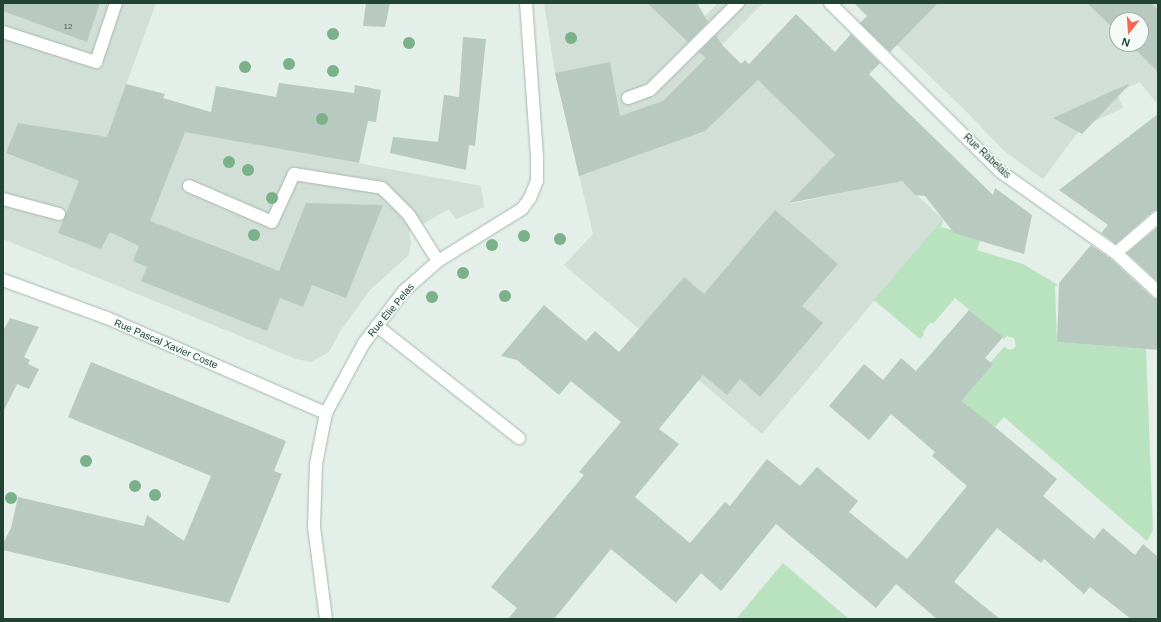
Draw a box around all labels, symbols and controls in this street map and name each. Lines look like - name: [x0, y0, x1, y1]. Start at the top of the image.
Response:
- north arrow: [1109, 12, 1149, 52]
- house number: 12: [64, 22, 72, 32]
- text: N: [1120, 36, 1131, 49]
- street label: Rue Rabelais: [961, 131, 1013, 181]
- street label: Rue Élie Pelas: [365, 281, 417, 339]
- street label: Rue Pascal Xavier Coste: [112, 317, 220, 371]

